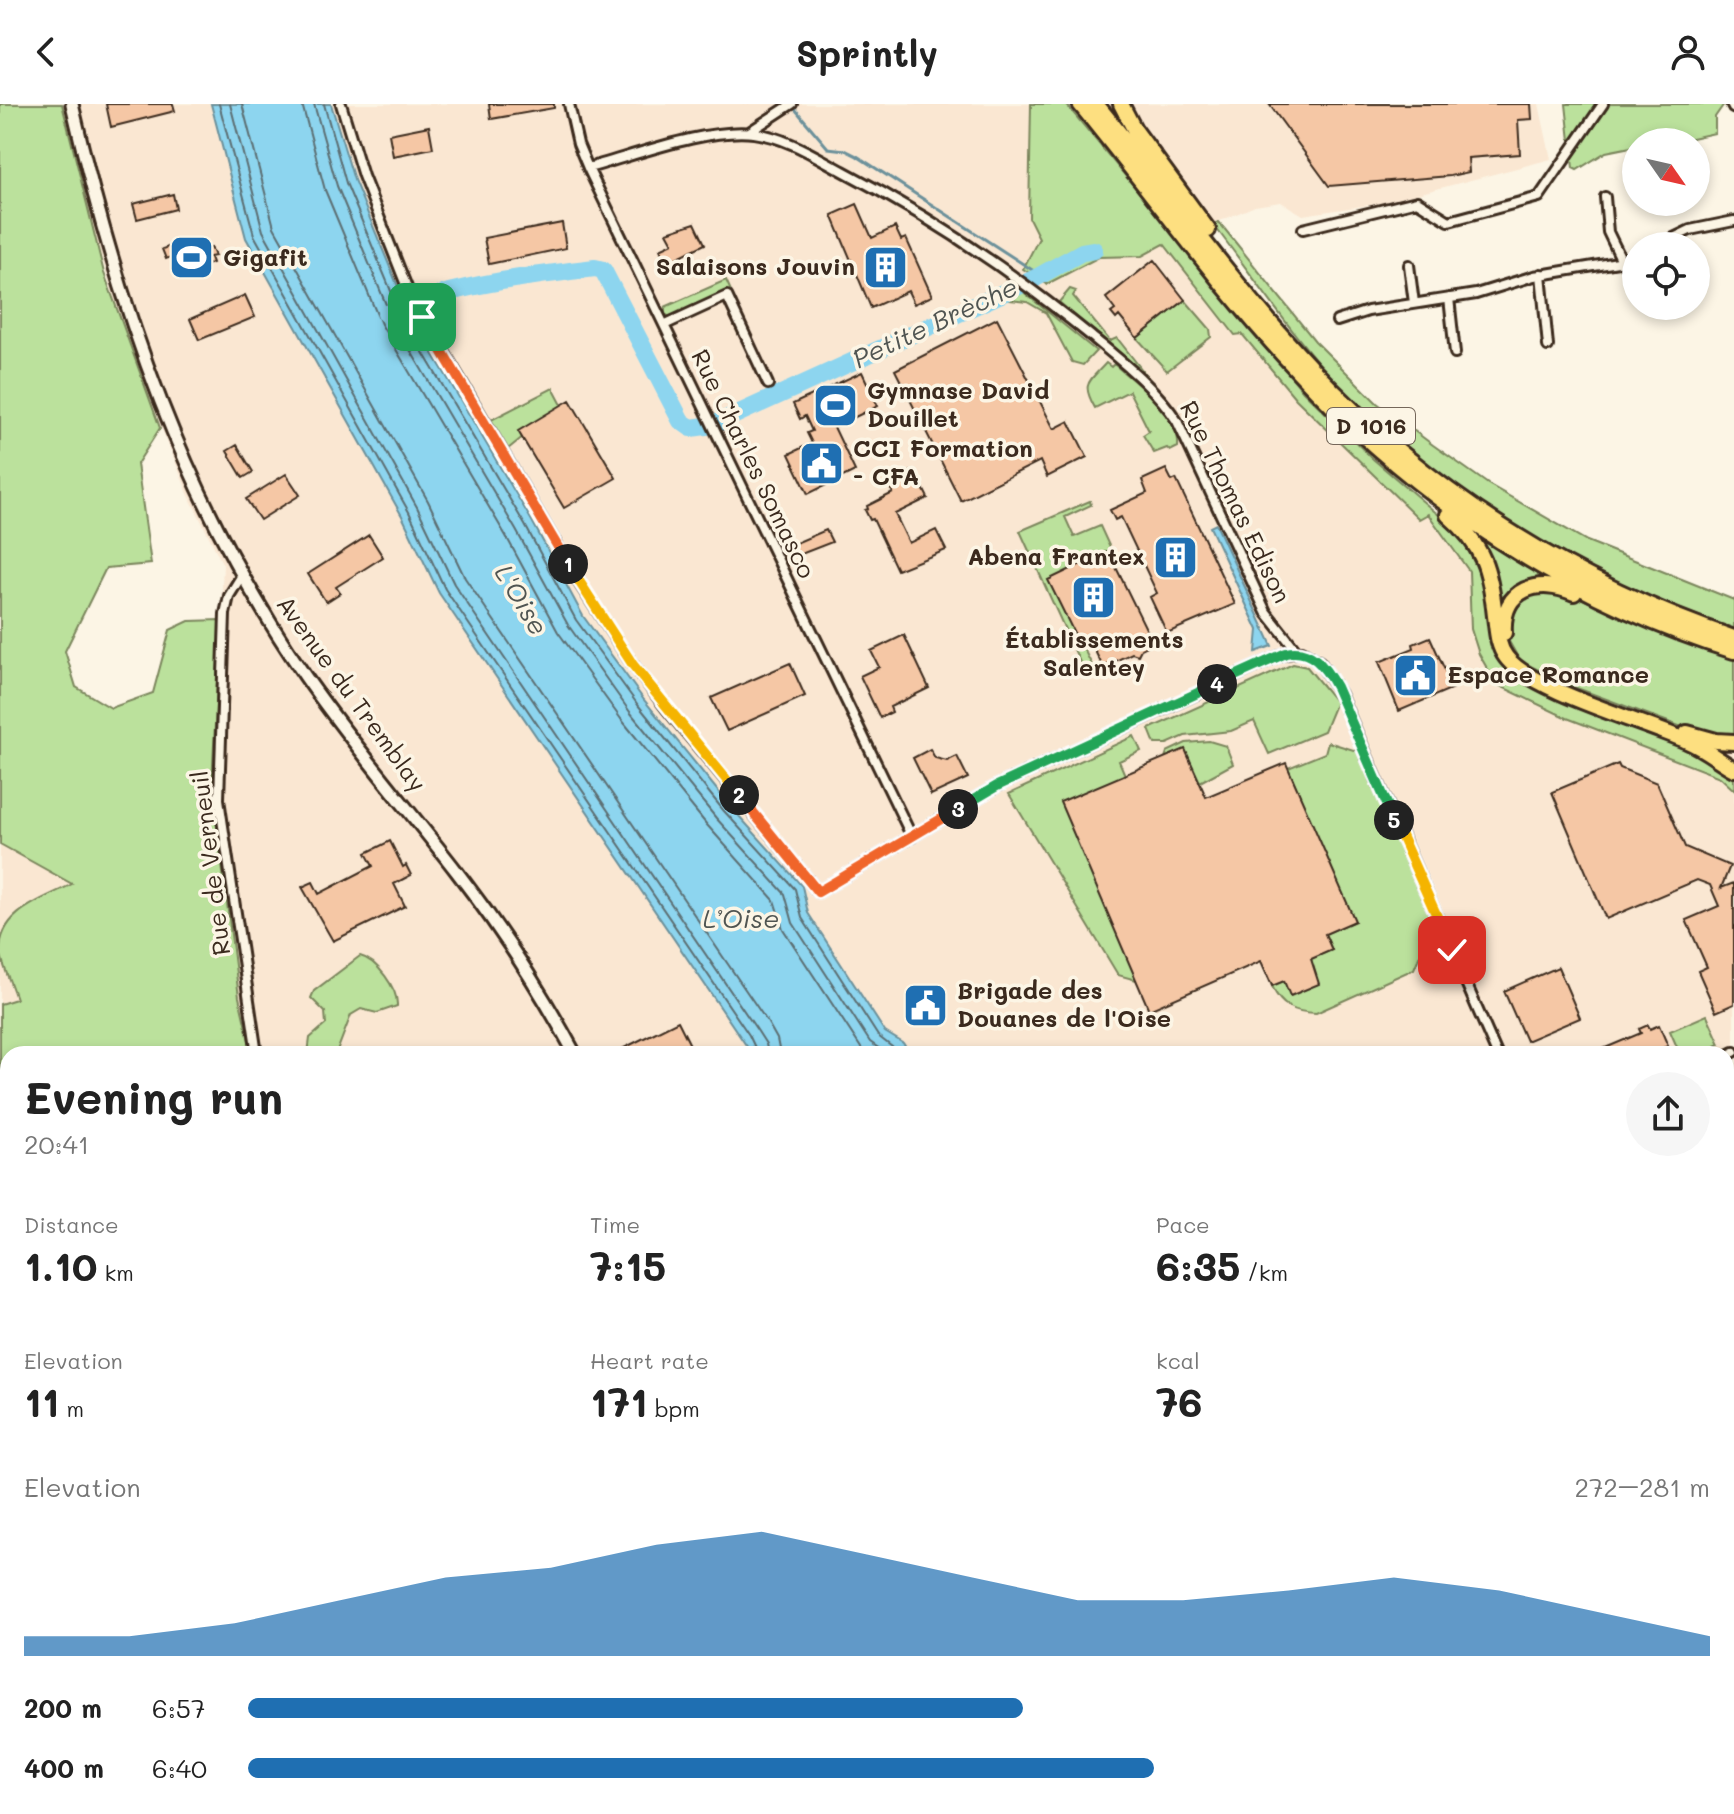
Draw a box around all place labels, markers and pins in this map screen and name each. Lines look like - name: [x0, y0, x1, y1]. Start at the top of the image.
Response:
- sports icon: Gigafit: [168, 234, 216, 282]
- place label: Gigafit: [223, 241, 308, 272]
- building icon: Salaisons Jouvin: [862, 243, 910, 291]
- place label: Salaisons Jouvin: [656, 250, 855, 281]
- pin: [388, 283, 456, 351]
- place label: Gymnase David Douillet: [867, 374, 1049, 433]
- sports icon: Gymnase David Douillet: [812, 381, 860, 429]
- place label: CCI Formation - CFA: [853, 432, 1033, 491]
- public building icon: CCI Formation - CFA: [798, 439, 846, 487]
- building icon: Abena Frantex: [1152, 533, 1200, 581]
- place label: Abena Frantex: [968, 540, 1145, 571]
- pin: 1: [548, 544, 588, 584]
- building icon: Établissements Salentey: [1070, 574, 1118, 622]
- place label: Établissements Salentey: [1005, 623, 1184, 682]
- public building icon: Espace Romance: [1392, 651, 1440, 699]
- place label: Espace Romance: [1447, 658, 1649, 689]
- pin: 4: [1197, 664, 1237, 704]
- pin: 2: [719, 775, 759, 815]
- pin: 3: [938, 789, 978, 829]
- pin: 5: [1374, 800, 1414, 840]
- pin: [1418, 916, 1486, 984]
- place label: Brigade des Douanes de l'Oise: [957, 974, 1171, 1033]
- public building icon: Brigade des Douanes de l'Oise: [902, 981, 950, 1029]

